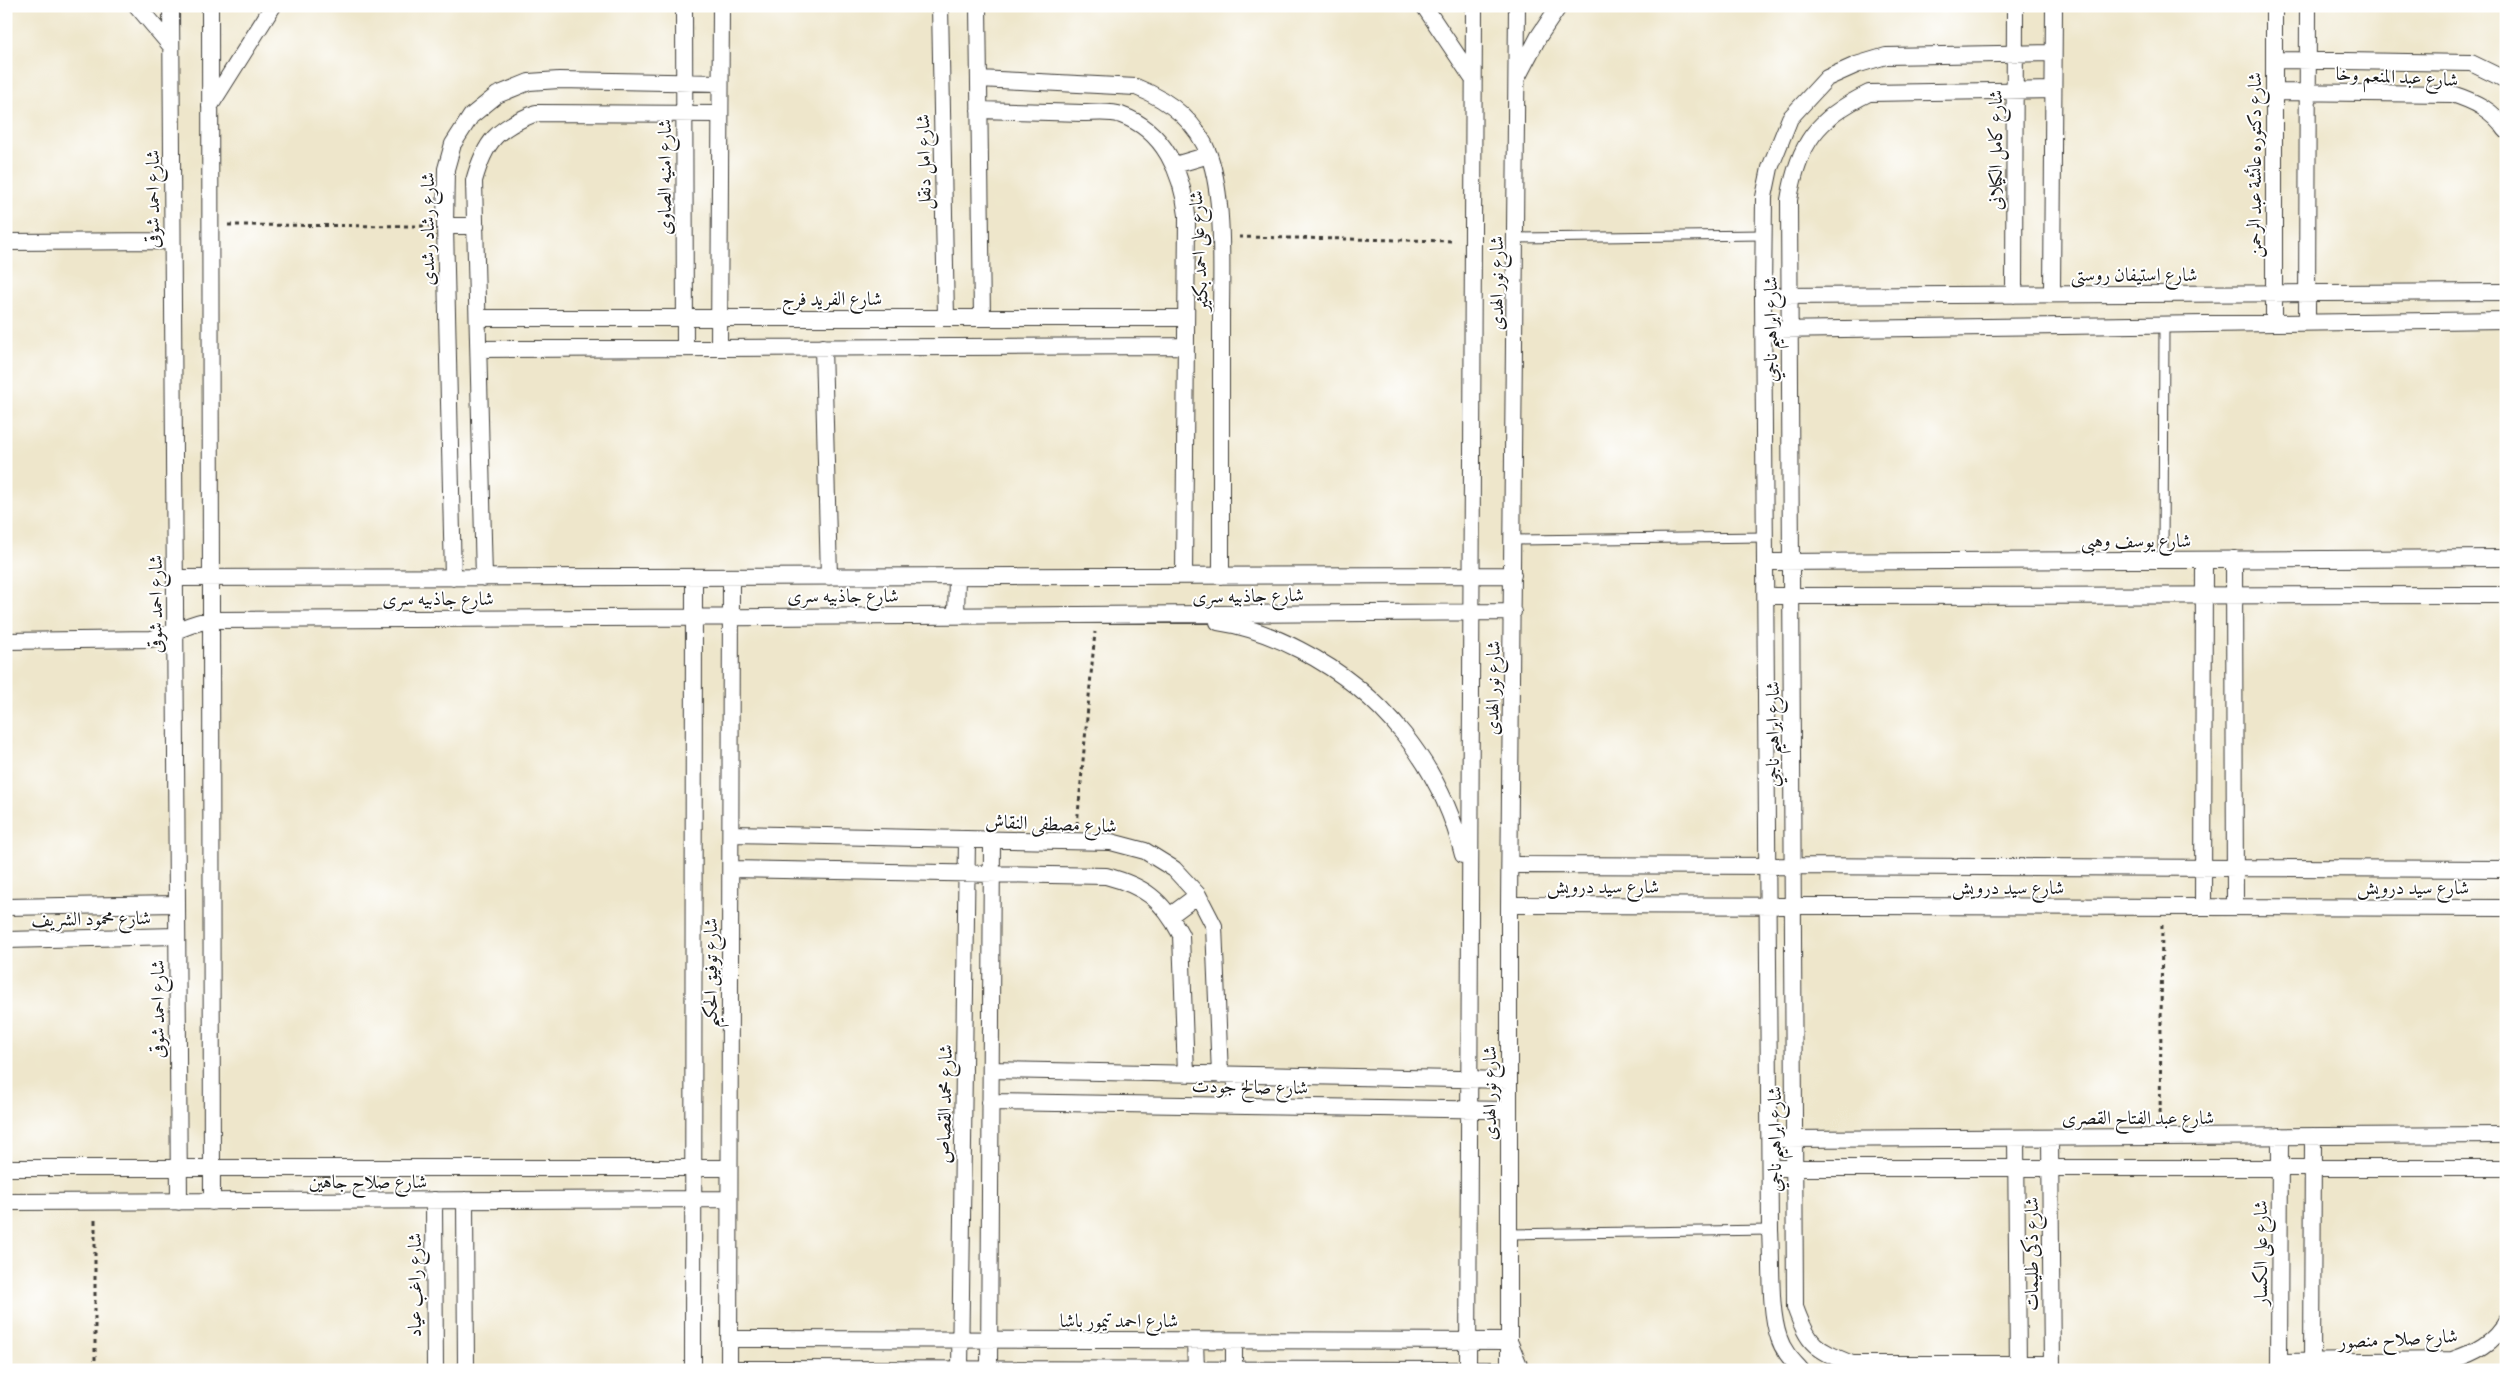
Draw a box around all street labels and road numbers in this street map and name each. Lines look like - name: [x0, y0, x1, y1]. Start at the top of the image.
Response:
- street label: شارع عبد المنعم وخا: [2335, 61, 2459, 98]
- street label: شارع دكتوره عائشة عبد الرحمن: [2242, 72, 2270, 258]
- street label: شارع كامل الكيلانى: [1983, 90, 2011, 210]
- street label: شارع امل دنقل: [910, 114, 940, 210]
- street label: شارع امنيه الصاوى: [652, 119, 680, 235]
- street label: شارع احمد شوقى: [140, 150, 168, 248]
- street label: شارع رشاد رشدى: [415, 172, 443, 286]
- street label: شارع على احمد بكثير: [1183, 190, 1217, 314]
- street label: شارع نور الهدى: [1484, 236, 1512, 330]
- street label: شارع استيفان روستى: [2071, 262, 2197, 290]
- street label: شارع ابراهيم ناجي: [1758, 276, 1790, 382]
- street label: شارع الفريد فرج: [782, 286, 882, 316]
- street label: شارع يوسف وهبى: [2081, 528, 2191, 556]
- street label: شارع احمد شوقى: [143, 555, 171, 653]
- street label: شارع جاذبيه سرى: [1192, 582, 1304, 612]
- street label: شارع جاذبيه سرى: [787, 583, 899, 611]
- street label: شارع جاذبيه سرى: [382, 586, 494, 614]
- street label: شارع نور الهدى: [1479, 640, 1509, 736]
- street label: شارع ابراهيم ناجي: [1760, 681, 1792, 787]
- street label: شارع مصطفى النقاش: [985, 809, 1117, 841]
- street label: شارع سيد درويش: [1547, 874, 1659, 902]
- street label: شارع سيد درويش: [1952, 875, 2064, 903]
- street label: شارع سيد درويش: [2357, 875, 2469, 903]
- street label: شارع محمود الشريف: [31, 905, 151, 935]
- street label: شارع توفيق الحكيم: [698, 918, 730, 1028]
- street label: شارع احمد شوقى: [145, 960, 173, 1058]
- street label: شارع محمد القصاص: [931, 1044, 961, 1164]
- street label: شارع نور الهدى: [1477, 1046, 1505, 1140]
- street label: شارع صالح جودت: [1191, 1073, 1308, 1104]
- street label: شارع ابراهيم ناجي: [1762, 1086, 1794, 1192]
- street label: شارع عبد الفتاح القصرى: [2062, 1105, 2214, 1135]
- street label: شارع صلاح جاهين: [309, 1169, 427, 1199]
- street label: شارع ذكى طليمات: [2019, 1197, 2047, 1311]
- street label: شارع على الكسار: [2248, 1200, 2276, 1308]
- street label: شارع راغب عياد: [402, 1233, 430, 1337]
- street label: شارع احمد تيمور باشا: [1060, 1308, 1178, 1336]
- street label: شارع صلاح منصور: [2336, 1323, 2459, 1359]

